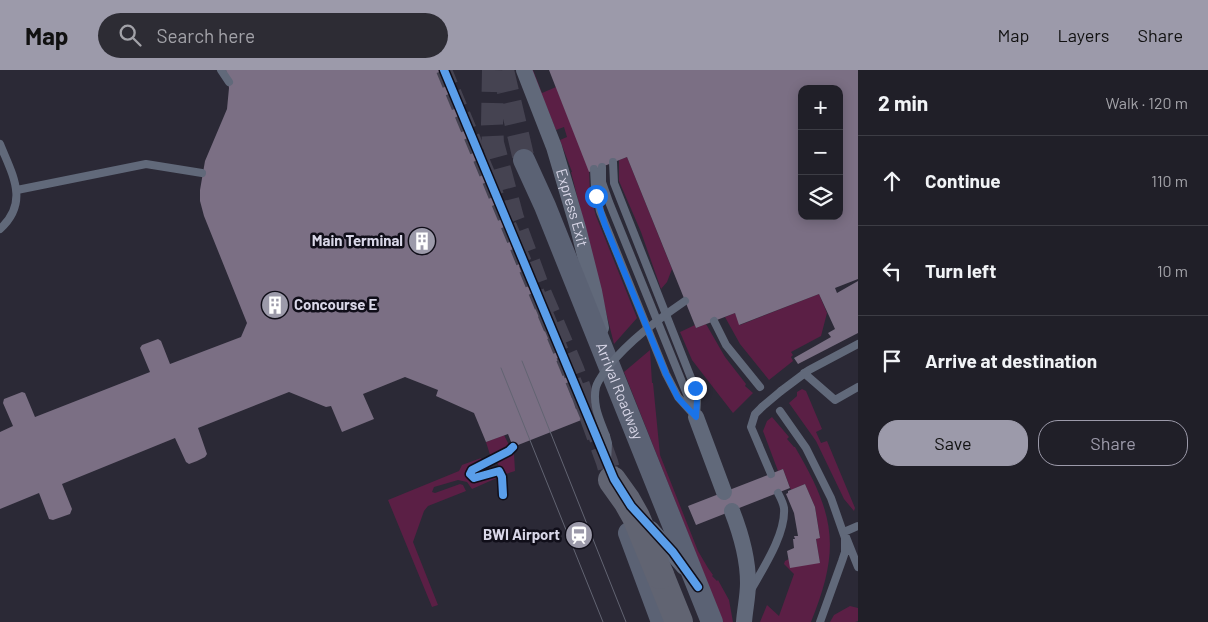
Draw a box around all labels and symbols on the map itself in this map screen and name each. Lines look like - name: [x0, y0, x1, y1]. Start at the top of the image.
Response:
- street label: Express Exit: [553, 166, 592, 249]
- route start: [585, 185, 608, 208]
- building icon: Main Terminal: [407, 226, 437, 256]
- place label: Main Terminal: [312, 231, 403, 249]
- building icon: Concourse E: [260, 290, 290, 320]
- place label: Concourse E: [294, 295, 377, 313]
- street label: Arrival Roadway: [593, 339, 648, 442]
- route end: [684, 377, 707, 400]
- station icon: BWI Airport: [564, 520, 594, 550]
- place label: BWI Airport: [483, 525, 560, 543]

